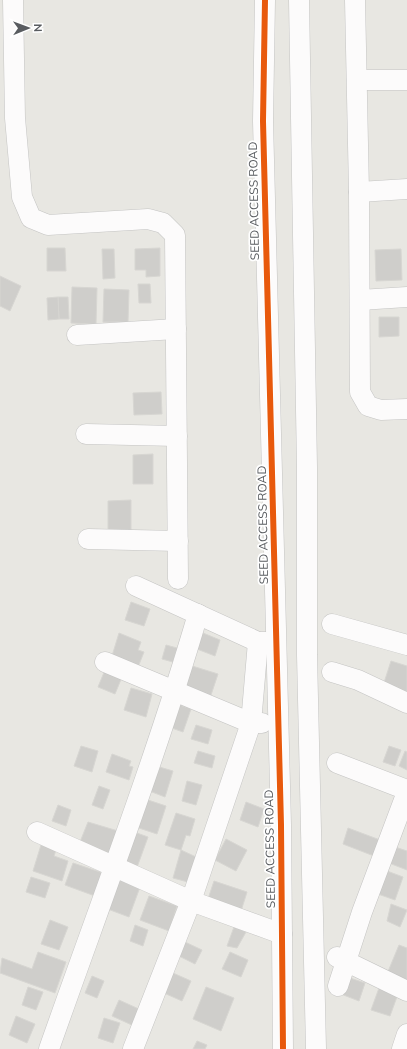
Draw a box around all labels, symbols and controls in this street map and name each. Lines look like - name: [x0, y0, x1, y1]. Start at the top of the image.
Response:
- north arrow: [8, 8, 48, 48]
- text: N: [31, 24, 45, 32]
- street label: SEED ACCESS ROAD: [245, 142, 262, 260]
- street label: SEED ACCESS ROAD: [254, 466, 271, 584]
- street label: SEED ACCESS ROAD: [261, 790, 278, 908]

